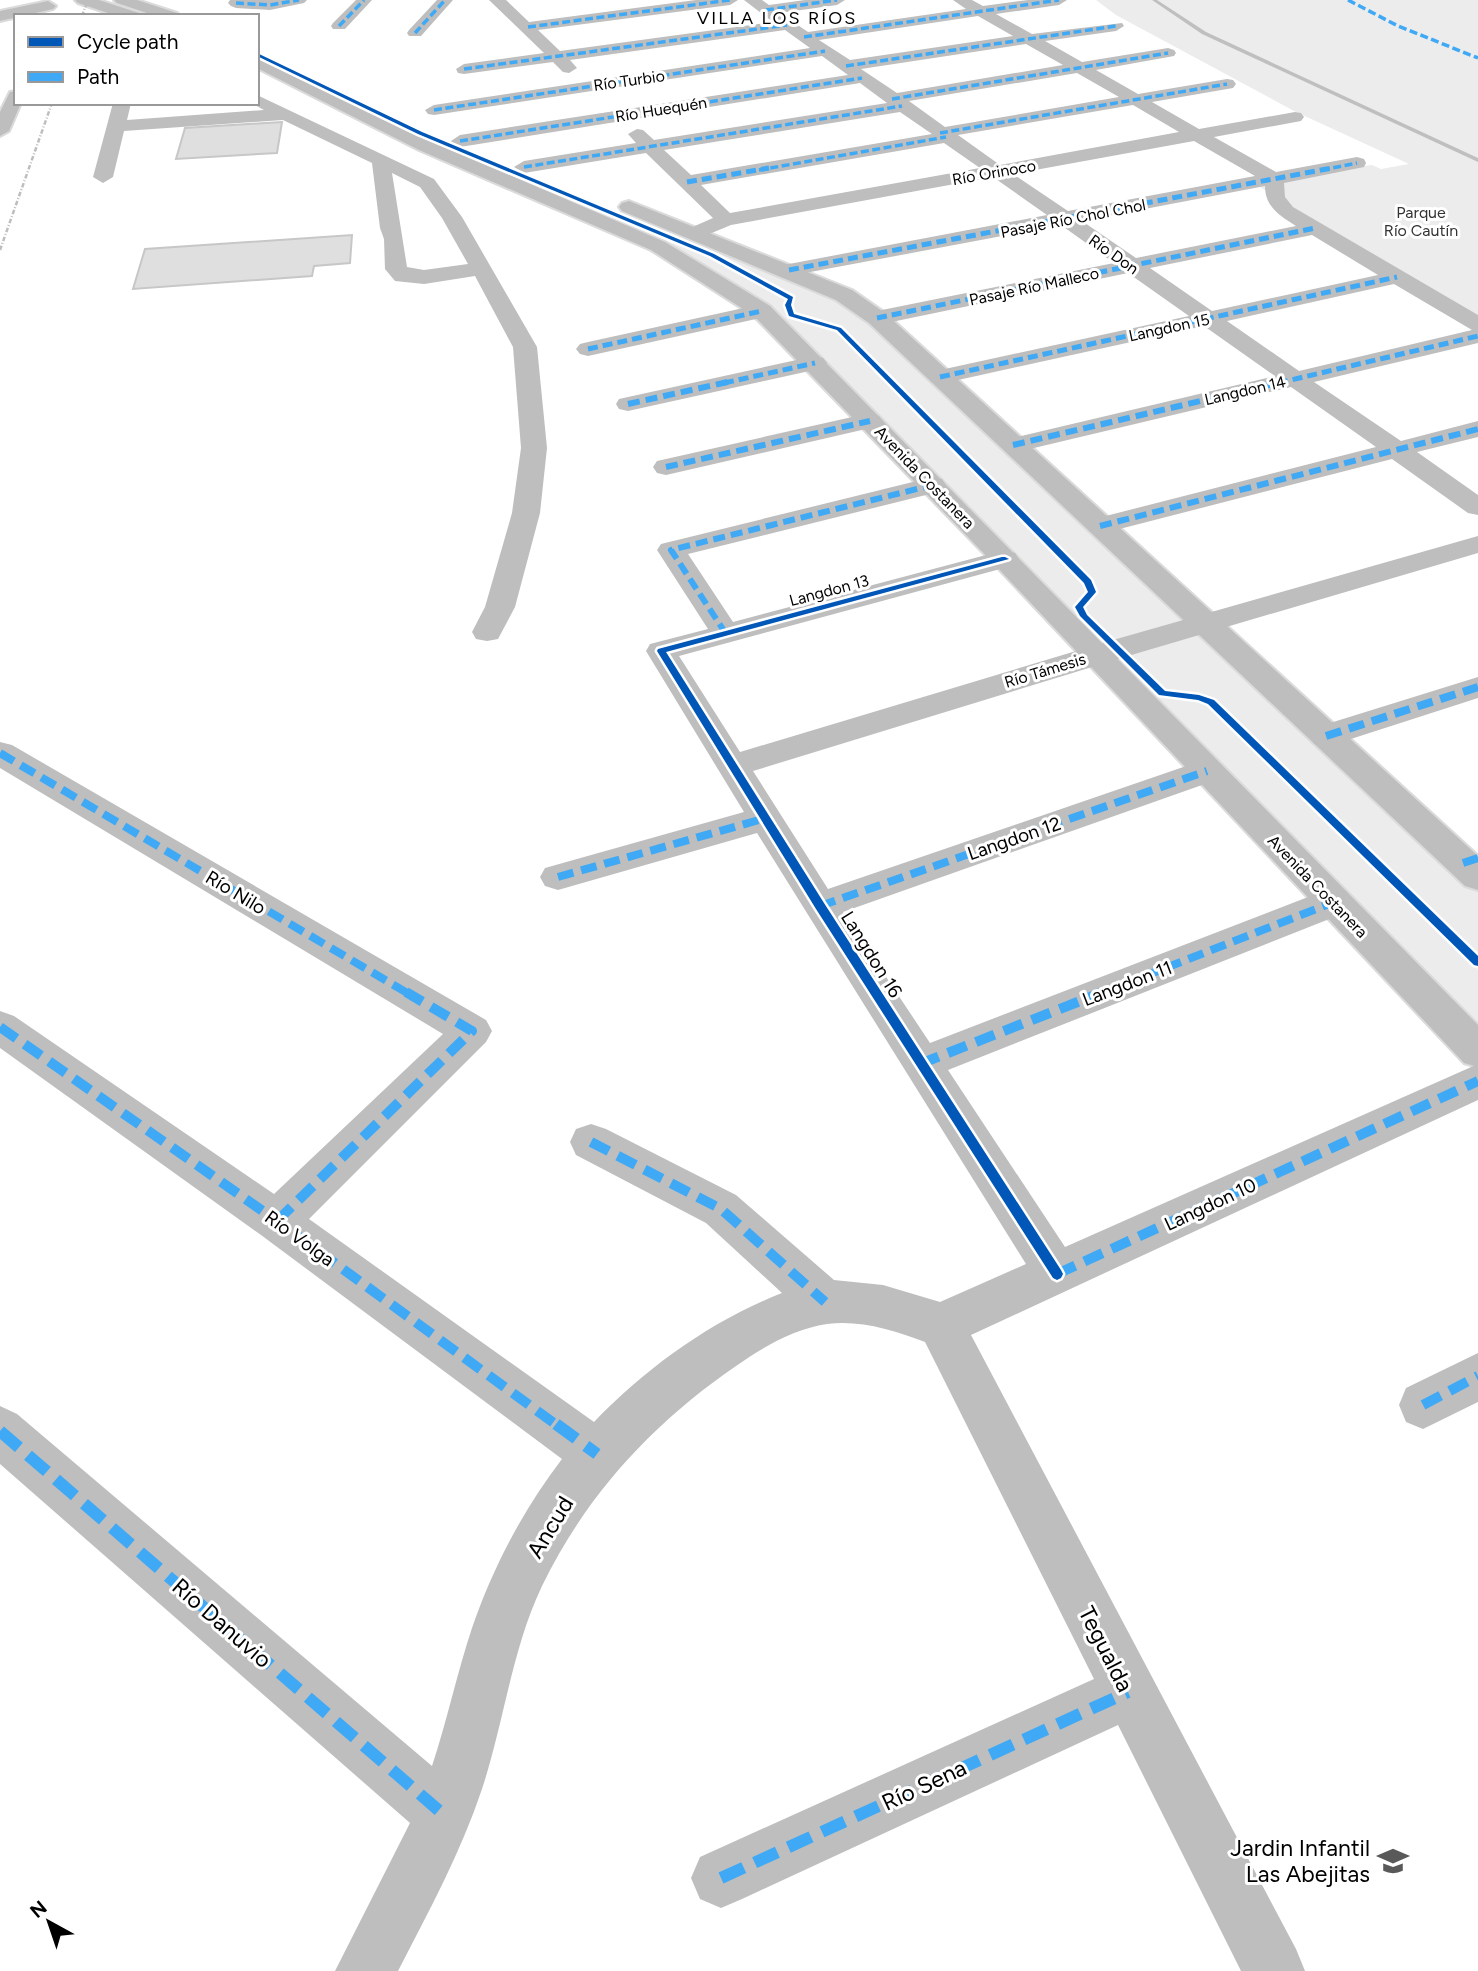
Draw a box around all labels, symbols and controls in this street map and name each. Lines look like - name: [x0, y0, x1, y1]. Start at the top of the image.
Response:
- district label: VILLA LOS RÍOS: [697, 7, 857, 29]
- legend: [14, 14, 259, 105]
- text: Cycle path: [77, 29, 178, 54]
- text: Path: [77, 64, 119, 89]
- street label: Río Turbio: [592, 66, 666, 95]
- street label: Río Huequén: [614, 93, 708, 126]
- street label: Río Orinoco: [951, 156, 1037, 189]
- street label: Pasaje Río Chol Chol: [999, 195, 1147, 242]
- park label: Parque Río Cautín: [1384, 203, 1458, 240]
- street label: Río Don: [1085, 231, 1142, 278]
- street label: Pasaje Río Malleco: [967, 263, 1101, 310]
- street label: Langdon 15: [1127, 310, 1211, 345]
- street label: Langdon 14: [1203, 372, 1288, 409]
- street label: Avenida Costanera: [871, 422, 978, 533]
- street label: Langdon 13: [787, 571, 871, 610]
- street label: Río Támesis: [1002, 649, 1088, 692]
- street label: Langdon 12: [964, 812, 1064, 865]
- street label: Avenida Costanera: [1264, 831, 1371, 942]
- street label: Río Nilo: [201, 865, 270, 919]
- street label: Langdon 16: [836, 907, 907, 1002]
- street label: Langdon 11: [1079, 956, 1175, 1011]
- street label: Langdon 10: [1161, 1173, 1260, 1236]
- street label: Río Volga: [260, 1205, 339, 1271]
- street label: Ancud: [521, 1491, 579, 1563]
- street label: Río Danuvio: [167, 1572, 277, 1674]
- street label: Tegualda: [1073, 1602, 1139, 1696]
- street label: Río Sena: [877, 1753, 971, 1817]
- place label: Jardin Infantil Las Abejitas: [1230, 1834, 1370, 1888]
- school or university icon: Jardin Infantil Las Abejitas: [1376, 1844, 1410, 1878]
- north arrow: [14, 1887, 84, 1957]
- text: N: [25, 1896, 51, 1923]

